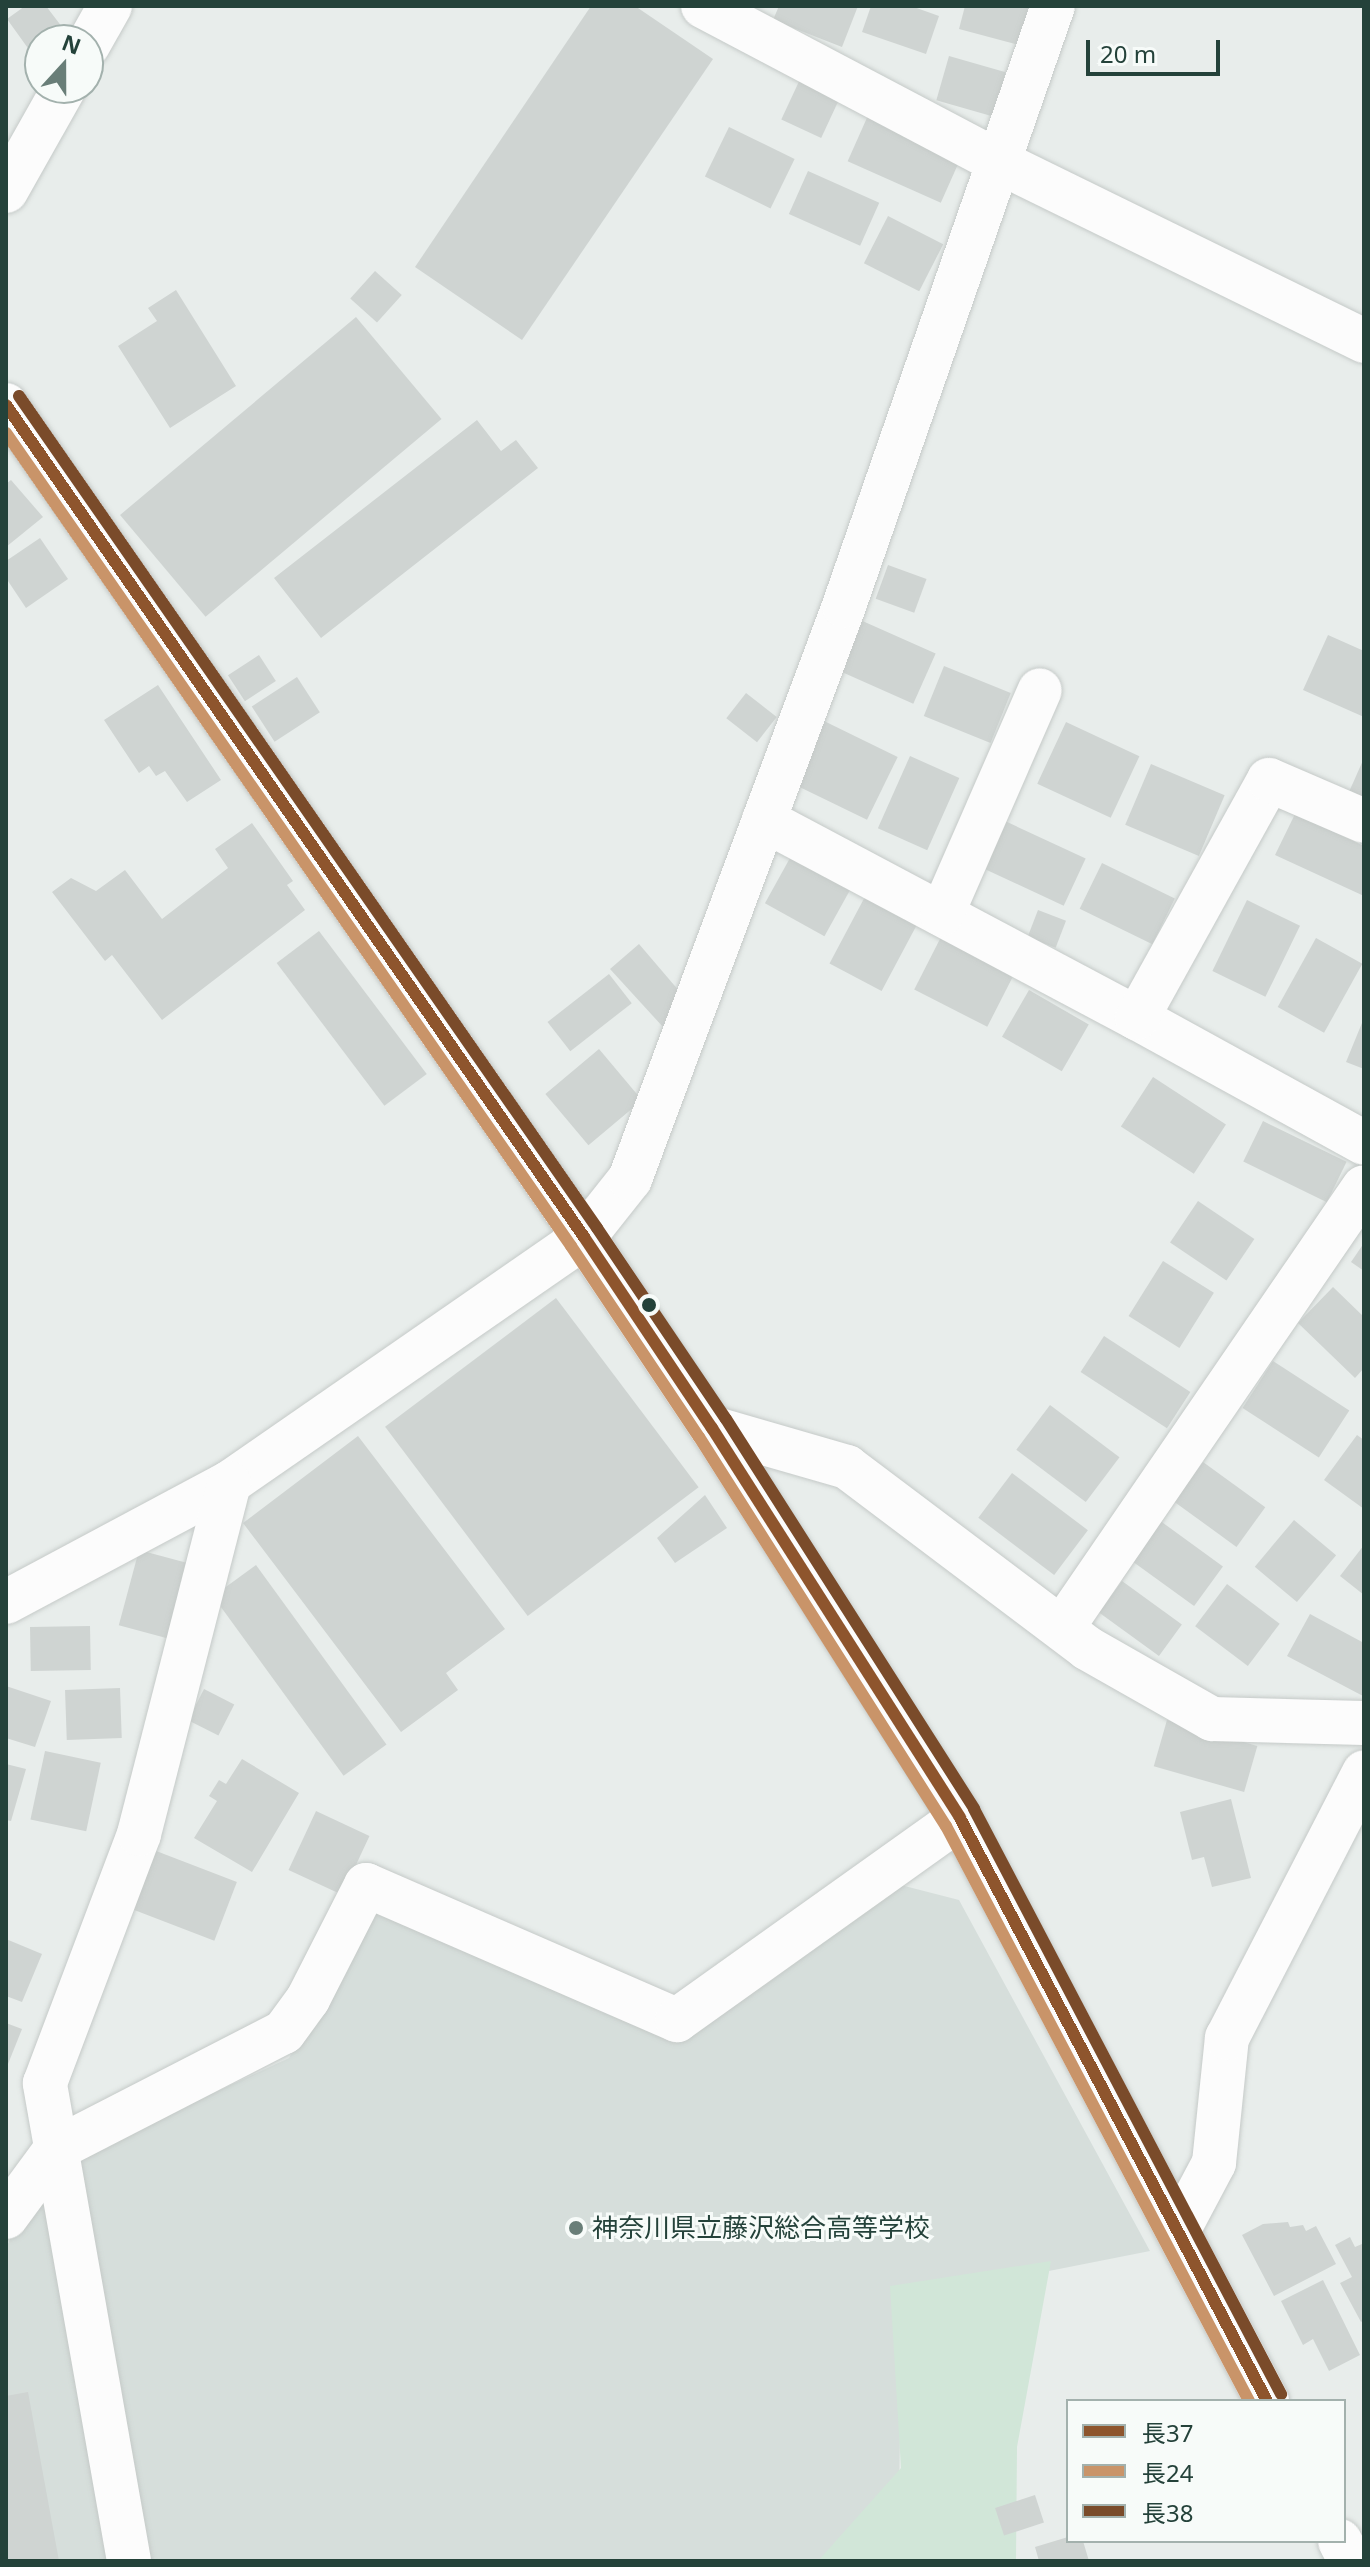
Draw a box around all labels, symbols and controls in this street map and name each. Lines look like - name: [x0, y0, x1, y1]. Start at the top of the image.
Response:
- north arrow: [24, 24, 104, 104]
- scale bar: [1090, 24, 1224, 74]
- text: N: [58, 26, 86, 61]
- text: 20 m: [1100, 37, 1156, 70]
- unlabelled marker: [641, 1297, 657, 1313]
- place label: 神奈川県立藤沢総合高等学校: [592, 2212, 930, 2244]
- marker: 神奈川県立藤沢総合高等学校: [567, 2219, 585, 2237]
- legend: [1066, 2399, 1346, 2543]
- text: 長37: [1142, 2416, 1193, 2449]
- text: 長24: [1142, 2456, 1193, 2489]
- text: 長38: [1142, 2496, 1193, 2529]

